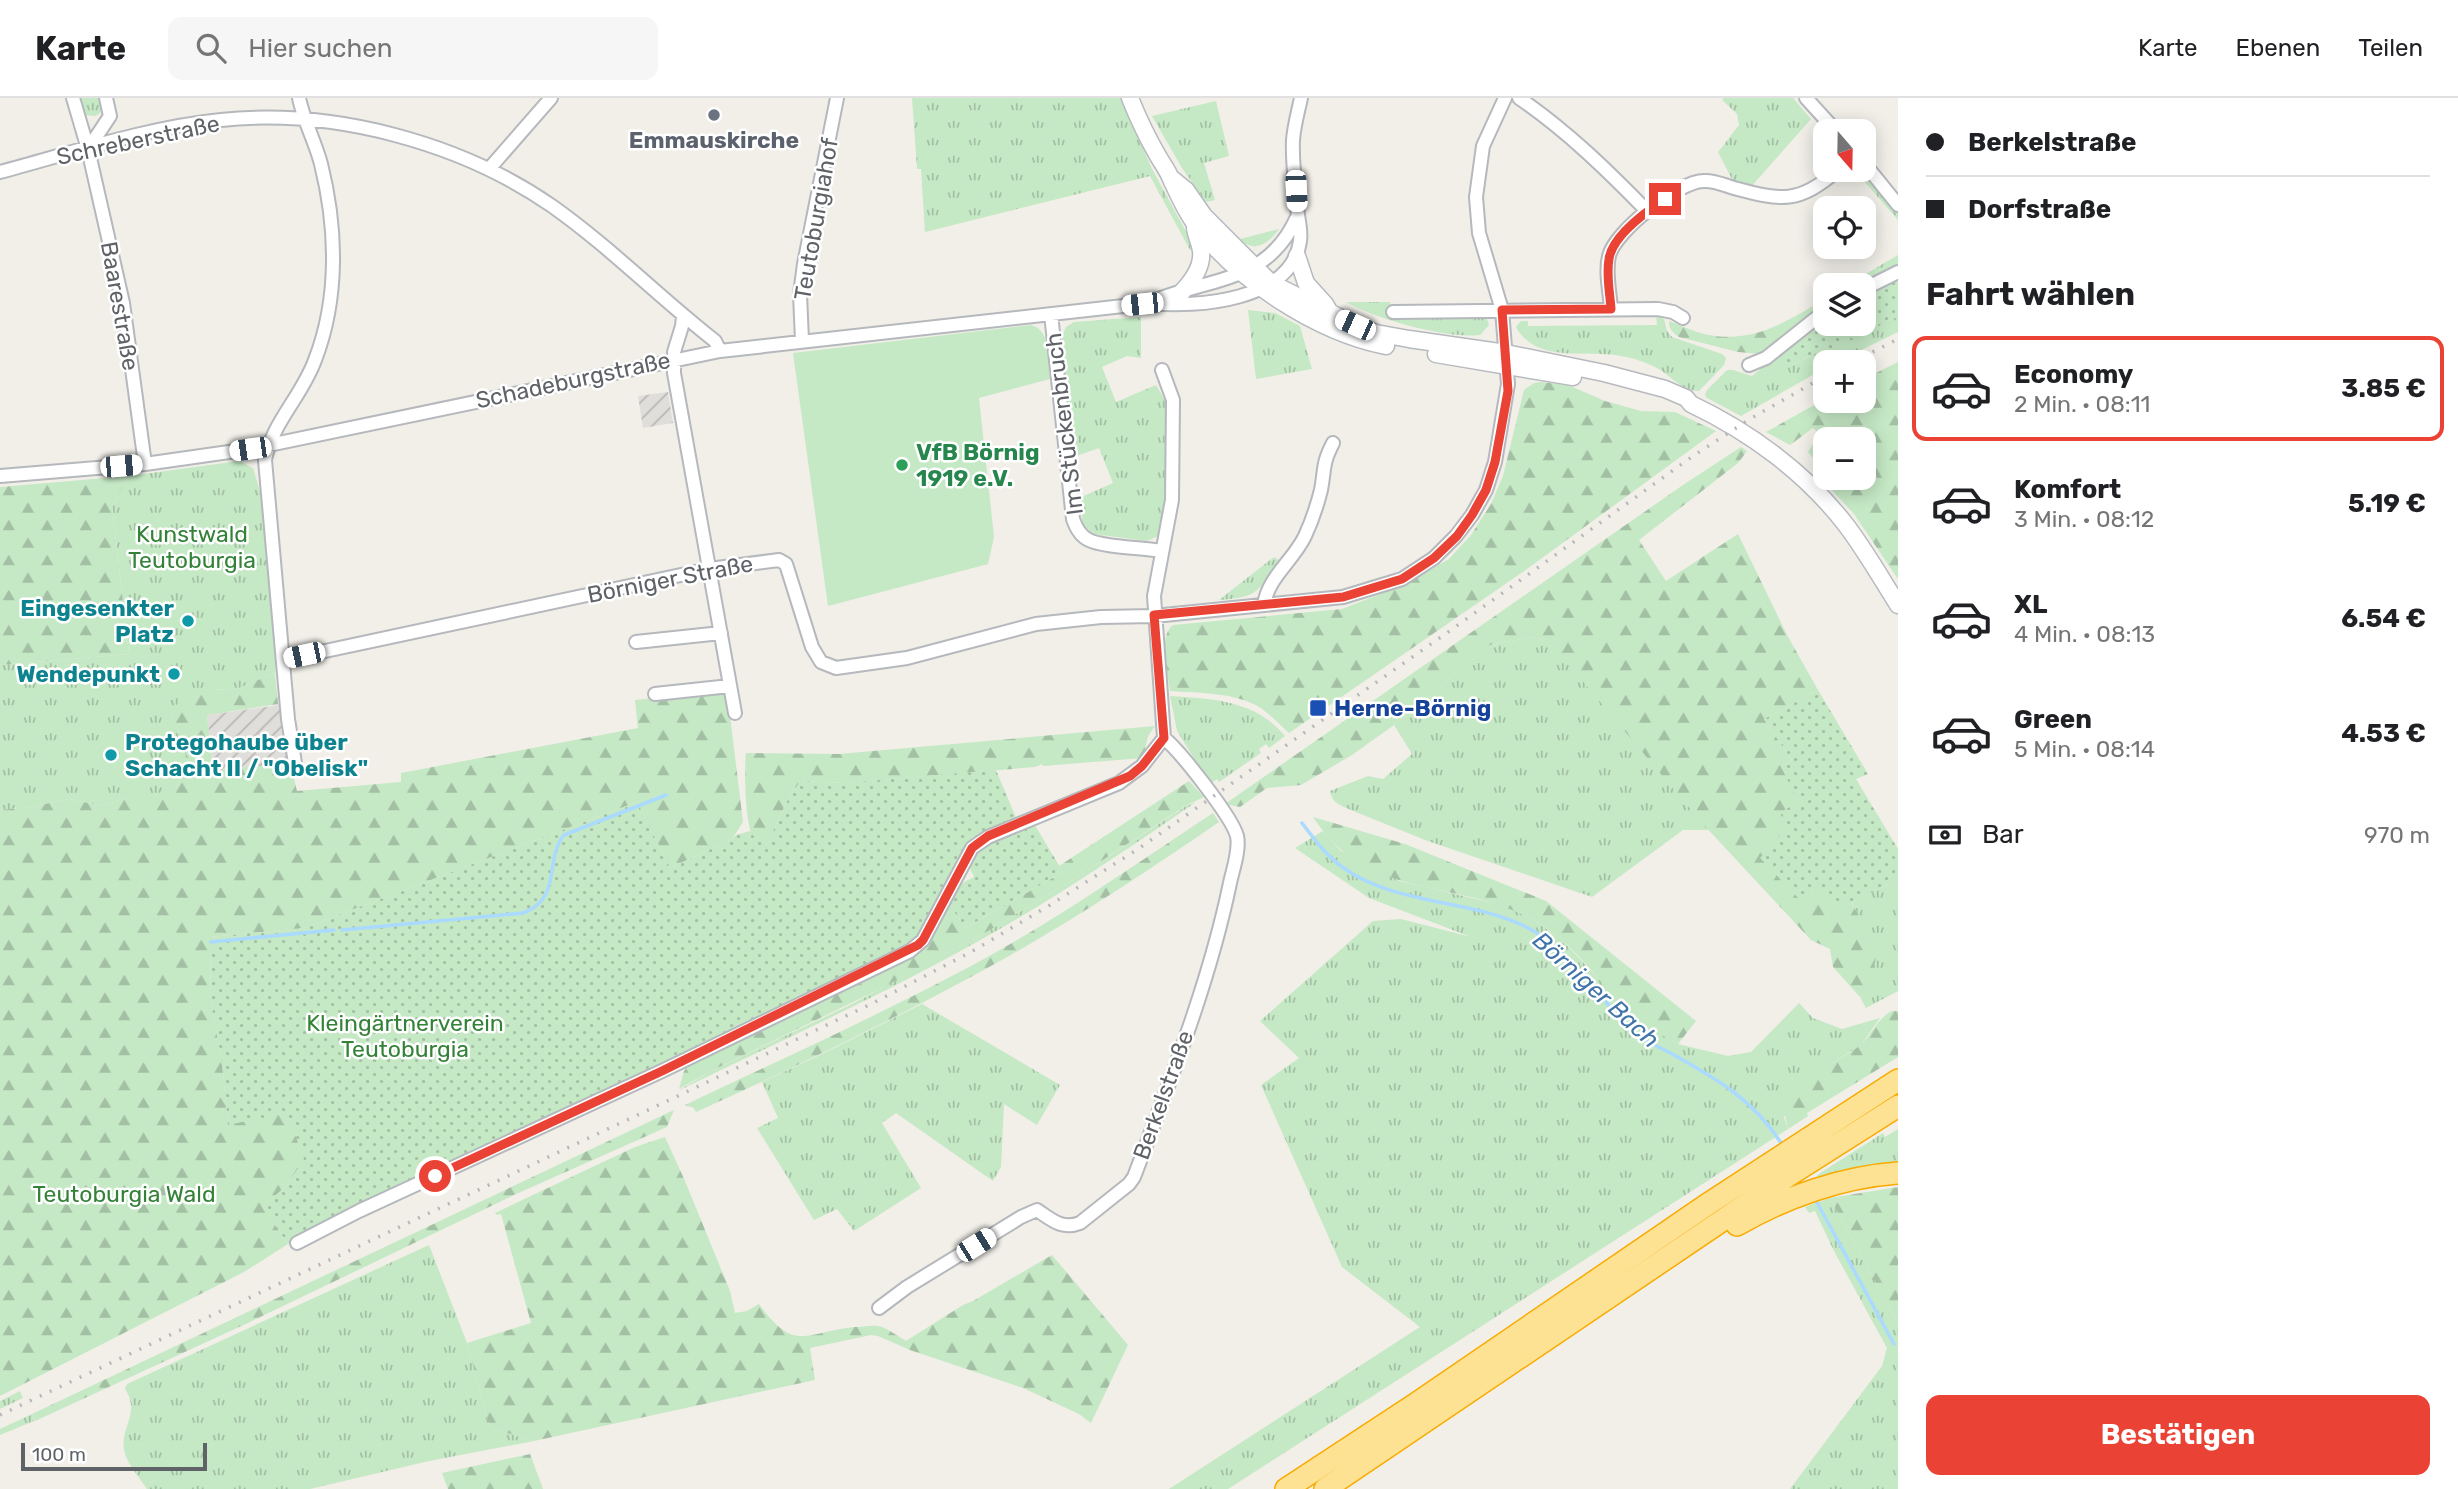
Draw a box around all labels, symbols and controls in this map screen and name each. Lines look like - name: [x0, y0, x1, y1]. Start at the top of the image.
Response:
- search box: [168, 17, 658, 80]
- text: Karte: [35, 29, 126, 68]
- icon: search: [192, 29, 230, 67]
- text: Hier suchen: [248, 33, 393, 64]
- text: Karte: [2138, 34, 2198, 62]
- text: Ebenen: [2236, 34, 2320, 62]
- text: Teilen: [2358, 34, 2423, 62]
- marker: Emmauskirche: [706, 107, 722, 123]
- street label: Schreberstraße: [54, 109, 222, 171]
- north arrow: [1813, 119, 1876, 182]
- map controls: [1813, 119, 1876, 490]
- place label: Emmauskirche: [629, 126, 799, 154]
- text: Berkelstraße: [1968, 127, 2136, 158]
- street label: Teutoburgiahof: [788, 136, 844, 302]
- car: [1285, 169, 1308, 213]
- route end: [1649, 183, 1681, 215]
- text: Dorfstraße: [1968, 194, 2111, 225]
- button: locate: [1813, 196, 1876, 259]
- street label: Baarestraße: [95, 239, 145, 373]
- button: layers: [1813, 273, 1876, 336]
- text: Fahrt wählen: [1926, 275, 2135, 313]
- car: [1121, 291, 1164, 317]
- car: [1332, 307, 1379, 343]
- street label: Im Stückenbruch: [1039, 331, 1089, 517]
- street label: Schadeburgstraße: [473, 346, 673, 414]
- button: +: [1813, 350, 1876, 413]
- icon: car: [1930, 357, 1993, 420]
- text: Economy: [2014, 359, 2133, 390]
- text: 3.85 €: [2341, 373, 2426, 404]
- text: 2 Min. · 08:11: [2014, 390, 2150, 418]
- button: −: [1813, 427, 1876, 490]
- car: [228, 436, 273, 462]
- place label: VfB Börnig 1919 e.V.: [916, 438, 1040, 492]
- car: [100, 454, 143, 478]
- marker: VfB Börnig 1919 e.V.: [894, 457, 910, 473]
- icon: car: [1930, 472, 1993, 535]
- text: Komfort: [2014, 474, 2121, 505]
- text: 5.19 €: [2348, 488, 2426, 519]
- text: 3 Min. · 08:12: [2014, 505, 2154, 533]
- park label: Kunstwald Teutoburgia: [128, 520, 256, 574]
- street label: Börniger Straße: [585, 549, 755, 609]
- icon: car: [1930, 587, 1993, 650]
- text: XL: [2014, 589, 2047, 620]
- place label: Eingesenkter Platz: [20, 594, 175, 648]
- text: 6.54 €: [2341, 603, 2426, 634]
- marker: Eingesenkter Platz: [180, 613, 196, 629]
- text: 4 Min. · 08:13: [2014, 620, 2155, 648]
- car: [282, 640, 327, 670]
- place label: Wendepunkt: [16, 660, 160, 688]
- marker: Wendepunkt: [166, 666, 182, 682]
- place label: Herne-Börnig: [1334, 694, 1491, 722]
- marker: Herne-Börnig: [1308, 698, 1328, 718]
- icon: car: [1930, 702, 1993, 765]
- text: Green: [2014, 704, 2092, 735]
- text: 4.53 €: [2341, 718, 2426, 749]
- place label: Protegohaube über Schacht II / "Obelisk": [125, 728, 368, 782]
- text: 5 Min. · 08:14: [2014, 735, 2155, 763]
- marker: Protegohaube über Schacht II / "Obelisk": [103, 747, 119, 763]
- icon: cash: [1926, 816, 1964, 854]
- text: Bar: [1982, 819, 2024, 850]
- text: 970 m: [2364, 821, 2430, 849]
- water label: Börniger Bach: [1527, 926, 1665, 1054]
- park label: Kleingärtnerverein Teutoburgia: [306, 1009, 504, 1063]
- street label: Berkelstraße: [1127, 1027, 1199, 1163]
- route start: [419, 1160, 451, 1192]
- park label: Teutoburgia Wald: [32, 1180, 216, 1208]
- car: [953, 1225, 1000, 1265]
- button: Bestätigen: [1926, 1395, 2430, 1475]
- scale bar: [21, 1440, 206, 1472]
- text: 100 m: [32, 1443, 86, 1466]

